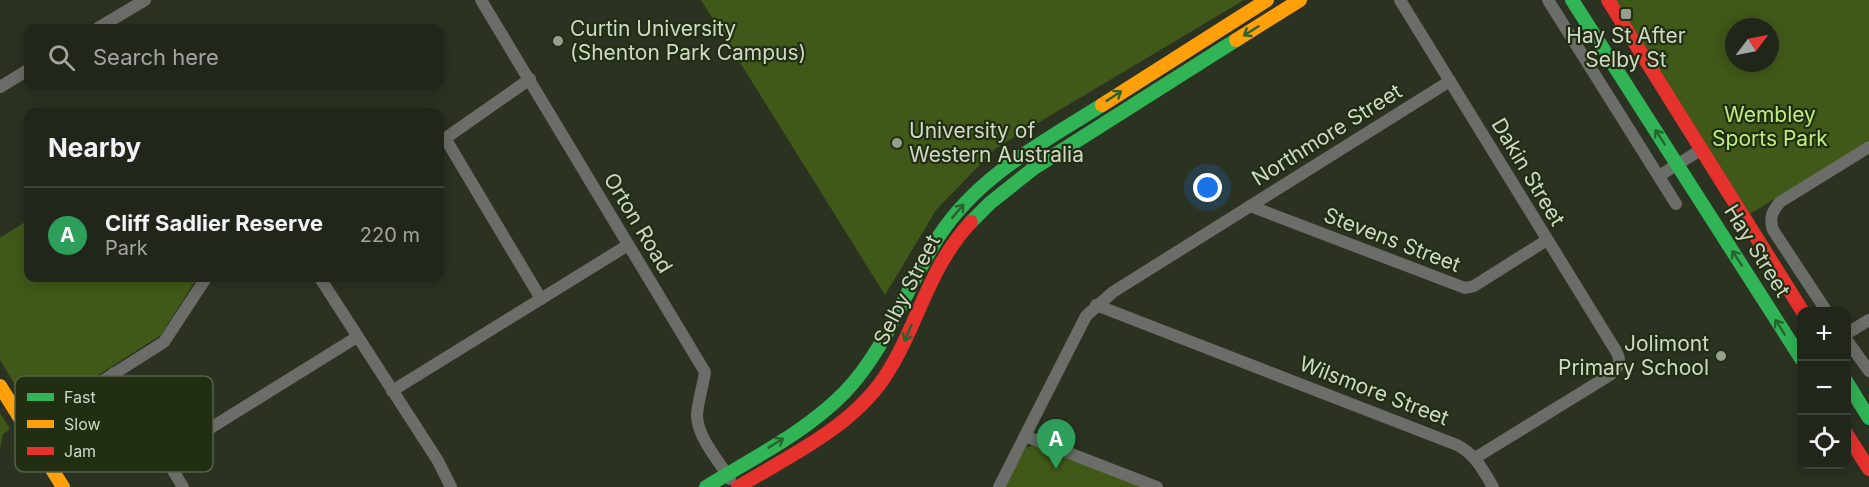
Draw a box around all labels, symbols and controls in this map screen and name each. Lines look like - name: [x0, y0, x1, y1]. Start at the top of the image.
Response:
- marker: Hay St After Selby St: [1619, 7, 1633, 21]
- place label: Curtin University (Shenton Park Campus): [570, 16, 806, 65]
- north arrow: [1725, 18, 1779, 72]
- place label: Hay St After Selby St: [1566, 23, 1686, 72]
- search box: [24, 24, 444, 90]
- one-way arrow: [1243, 25, 1260, 37]
- marker: Curtin University (Shenton Park Campus): [551, 34, 565, 48]
- icon: search: [45, 41, 78, 74]
- text: Search here: [93, 44, 219, 70]
- street label: Northmore Street: [1247, 78, 1406, 191]
- one-way arrow: [1106, 90, 1123, 103]
- park label: Wembley Sports Park: [1712, 102, 1828, 151]
- street label: Dakin Street: [1487, 113, 1570, 230]
- place label: University of Western Australia: [909, 118, 1084, 167]
- one-way arrow: [1654, 129, 1667, 146]
- text: Nearby: [48, 132, 141, 163]
- marker: University of Western Australia: [890, 136, 904, 150]
- street label: Orton Road: [599, 168, 678, 277]
- your location: [1193, 173, 1222, 202]
- street label: Hay Street: [1719, 200, 1796, 302]
- street label: Stevens Street: [1320, 202, 1464, 277]
- one-way arrow: [951, 204, 965, 219]
- text: Cliff Sadlier Reserve: [105, 210, 323, 236]
- text: A: [60, 223, 75, 247]
- text: 220 m: [360, 223, 420, 247]
- street label: Selby Street: [868, 230, 945, 349]
- text: Park: [105, 236, 148, 260]
- one-way arrow: [1730, 250, 1742, 267]
- map controls: [1797, 307, 1851, 469]
- button: +: [1797, 307, 1851, 361]
- one-way arrow: [1774, 319, 1786, 336]
- one-way arrow: [902, 323, 913, 341]
- place label: Jolimont Primary School: [1558, 331, 1709, 380]
- marker: Jolimont Primary School: [1714, 349, 1728, 363]
- street label: Wilsmore Street: [1296, 351, 1452, 431]
- button: −: [1797, 361, 1851, 415]
- legend: [15, 376, 213, 472]
- text: Fast: [64, 387, 96, 407]
- text: Slow: [64, 414, 101, 434]
- button: locate: [1797, 415, 1851, 469]
- pin: A: [1036, 420, 1076, 469]
- one-way arrow: [768, 437, 785, 450]
- text: Jam: [64, 441, 96, 461]

